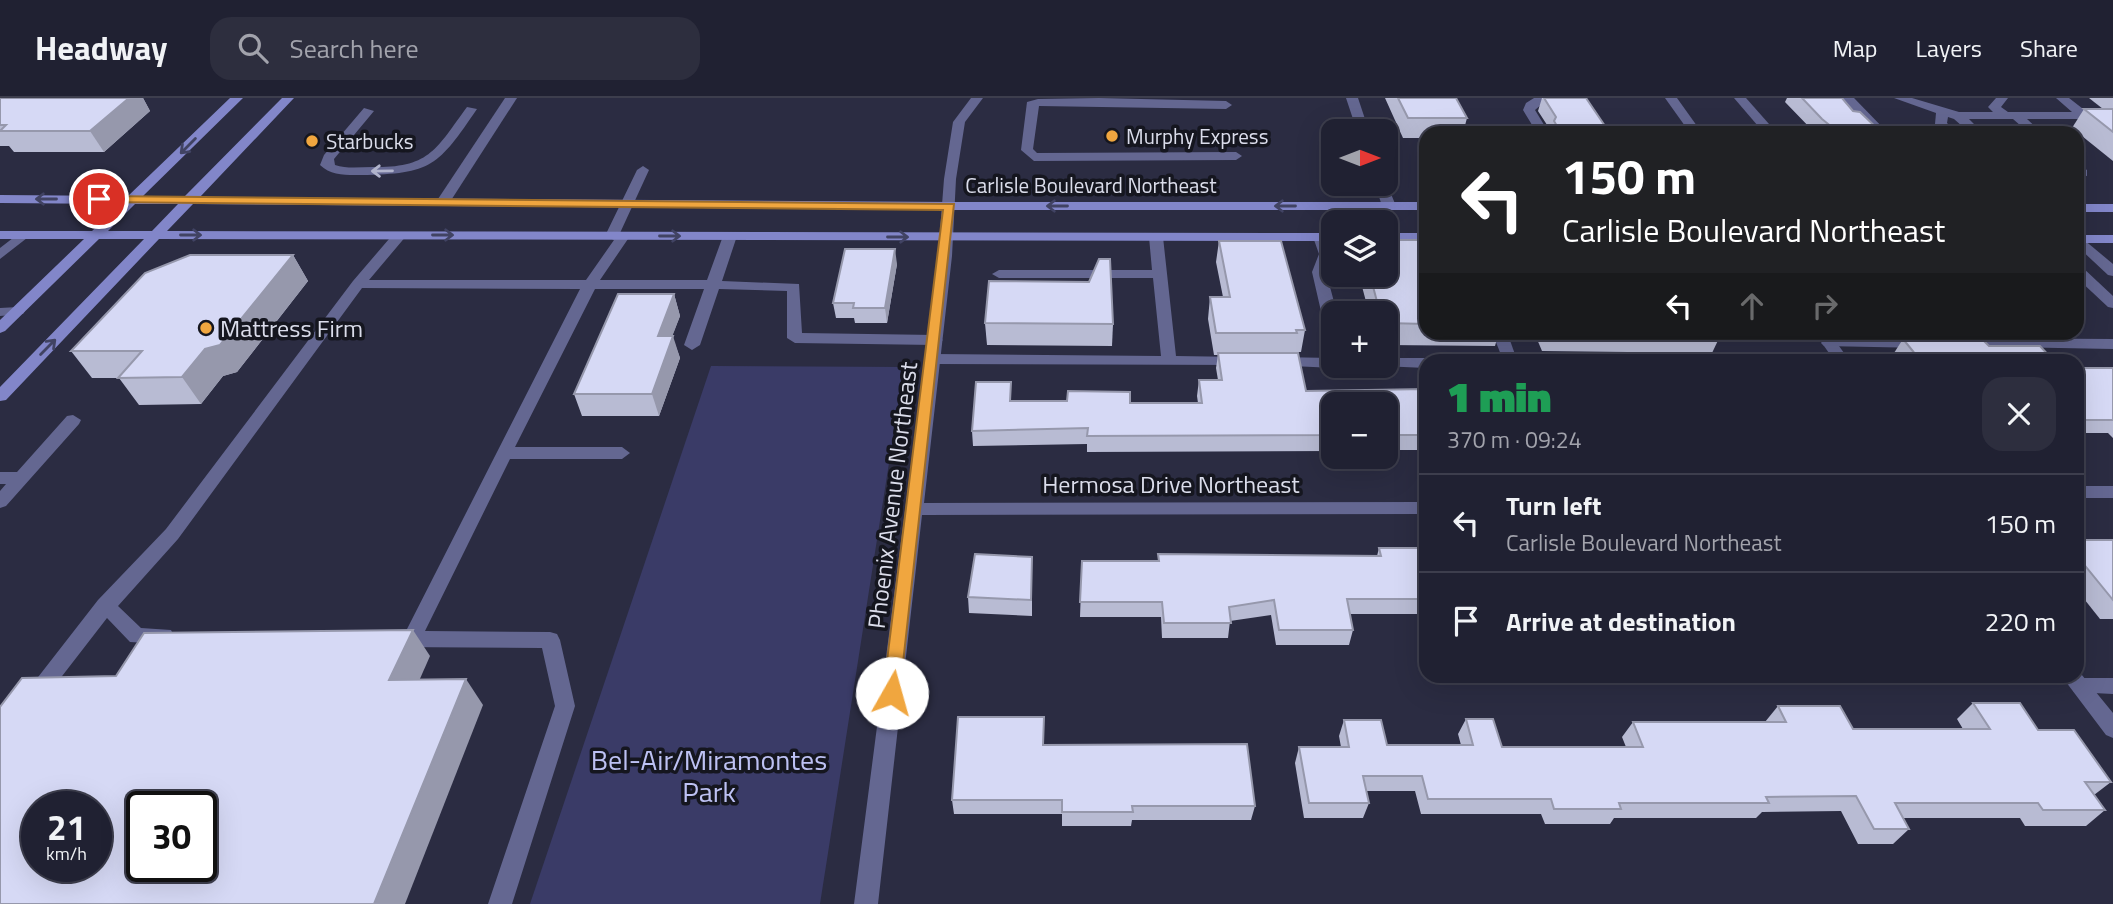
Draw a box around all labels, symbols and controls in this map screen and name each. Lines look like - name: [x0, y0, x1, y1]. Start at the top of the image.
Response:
- search box: [210, 17, 700, 80]
- text: Headway: [35, 23, 168, 73]
- icon: search: [234, 29, 272, 67]
- text: Search here: [290, 29, 419, 68]
- text: Map: [1833, 30, 1878, 66]
- text: Layers: [1916, 30, 1982, 66]
- text: Share: [2020, 30, 2078, 66]
- north arrow: [1321, 119, 1398, 196]
- map controls: [1321, 119, 1398, 469]
- place label: Murphy Express: [1126, 120, 1268, 152]
- place label: Starbucks: [326, 125, 414, 157]
- marker: Murphy Express: [1104, 128, 1120, 144]
- marker: Starbucks: [304, 133, 320, 149]
- one-way arrow: [180, 137, 197, 154]
- text: 150 m: [1562, 138, 1696, 213]
- icon: left: [1447, 154, 1538, 245]
- one-way arrow: [371, 164, 394, 178]
- pin: [69, 169, 129, 229]
- street label: Carlisle Boulevard Northeast: [965, 169, 1217, 201]
- icon: arrive: [80, 180, 118, 218]
- one-way arrow: [34, 192, 57, 206]
- one-way arrow: [1046, 199, 1069, 213]
- one-way arrow: [1273, 199, 1296, 213]
- text: Carlisle Boulevard Northeast: [1562, 206, 1945, 254]
- button: layers: [1321, 210, 1398, 287]
- one-way arrow: [179, 228, 202, 242]
- one-way arrow: [431, 228, 454, 242]
- one-way arrow: [658, 229, 681, 243]
- one-way arrow: [886, 230, 909, 244]
- icon: left: [1660, 287, 1698, 325]
- icon: ahead: [1733, 287, 1771, 325]
- icon: right: [1806, 287, 1844, 325]
- button: +: [1321, 301, 1398, 378]
- place label: Mattress Firm: [220, 310, 363, 346]
- marker: Mattress Firm: [198, 320, 214, 336]
- one-way arrow: [39, 339, 56, 356]
- street label: Phoenix Avenue Northeast: [858, 359, 926, 631]
- text: 1 min: [1447, 364, 1551, 428]
- button: close: [1982, 377, 2056, 451]
- button: −: [1321, 392, 1398, 469]
- text: 370 m · 09:24: [1447, 422, 1582, 457]
- street label: Hermosa Drive Northeast: [1042, 466, 1300, 502]
- text: Turn left: [1506, 486, 1601, 525]
- icon: left: [1447, 504, 1485, 542]
- text: 150 m: [1985, 504, 2056, 543]
- text: Carlisle Boulevard Northeast: [1506, 525, 1781, 560]
- icon: arrive: [1447, 602, 1485, 640]
- text: Arrive at destination: [1506, 602, 1736, 641]
- text: 220 m: [1985, 602, 2056, 641]
- position arrow: [855, 656, 929, 730]
- park label: Bel-Air/Miramontes Park: [591, 738, 827, 813]
- speed limit sign: 30: [126, 791, 217, 882]
- text: 21: [47, 800, 86, 854]
- text: km/h: [46, 840, 87, 867]

